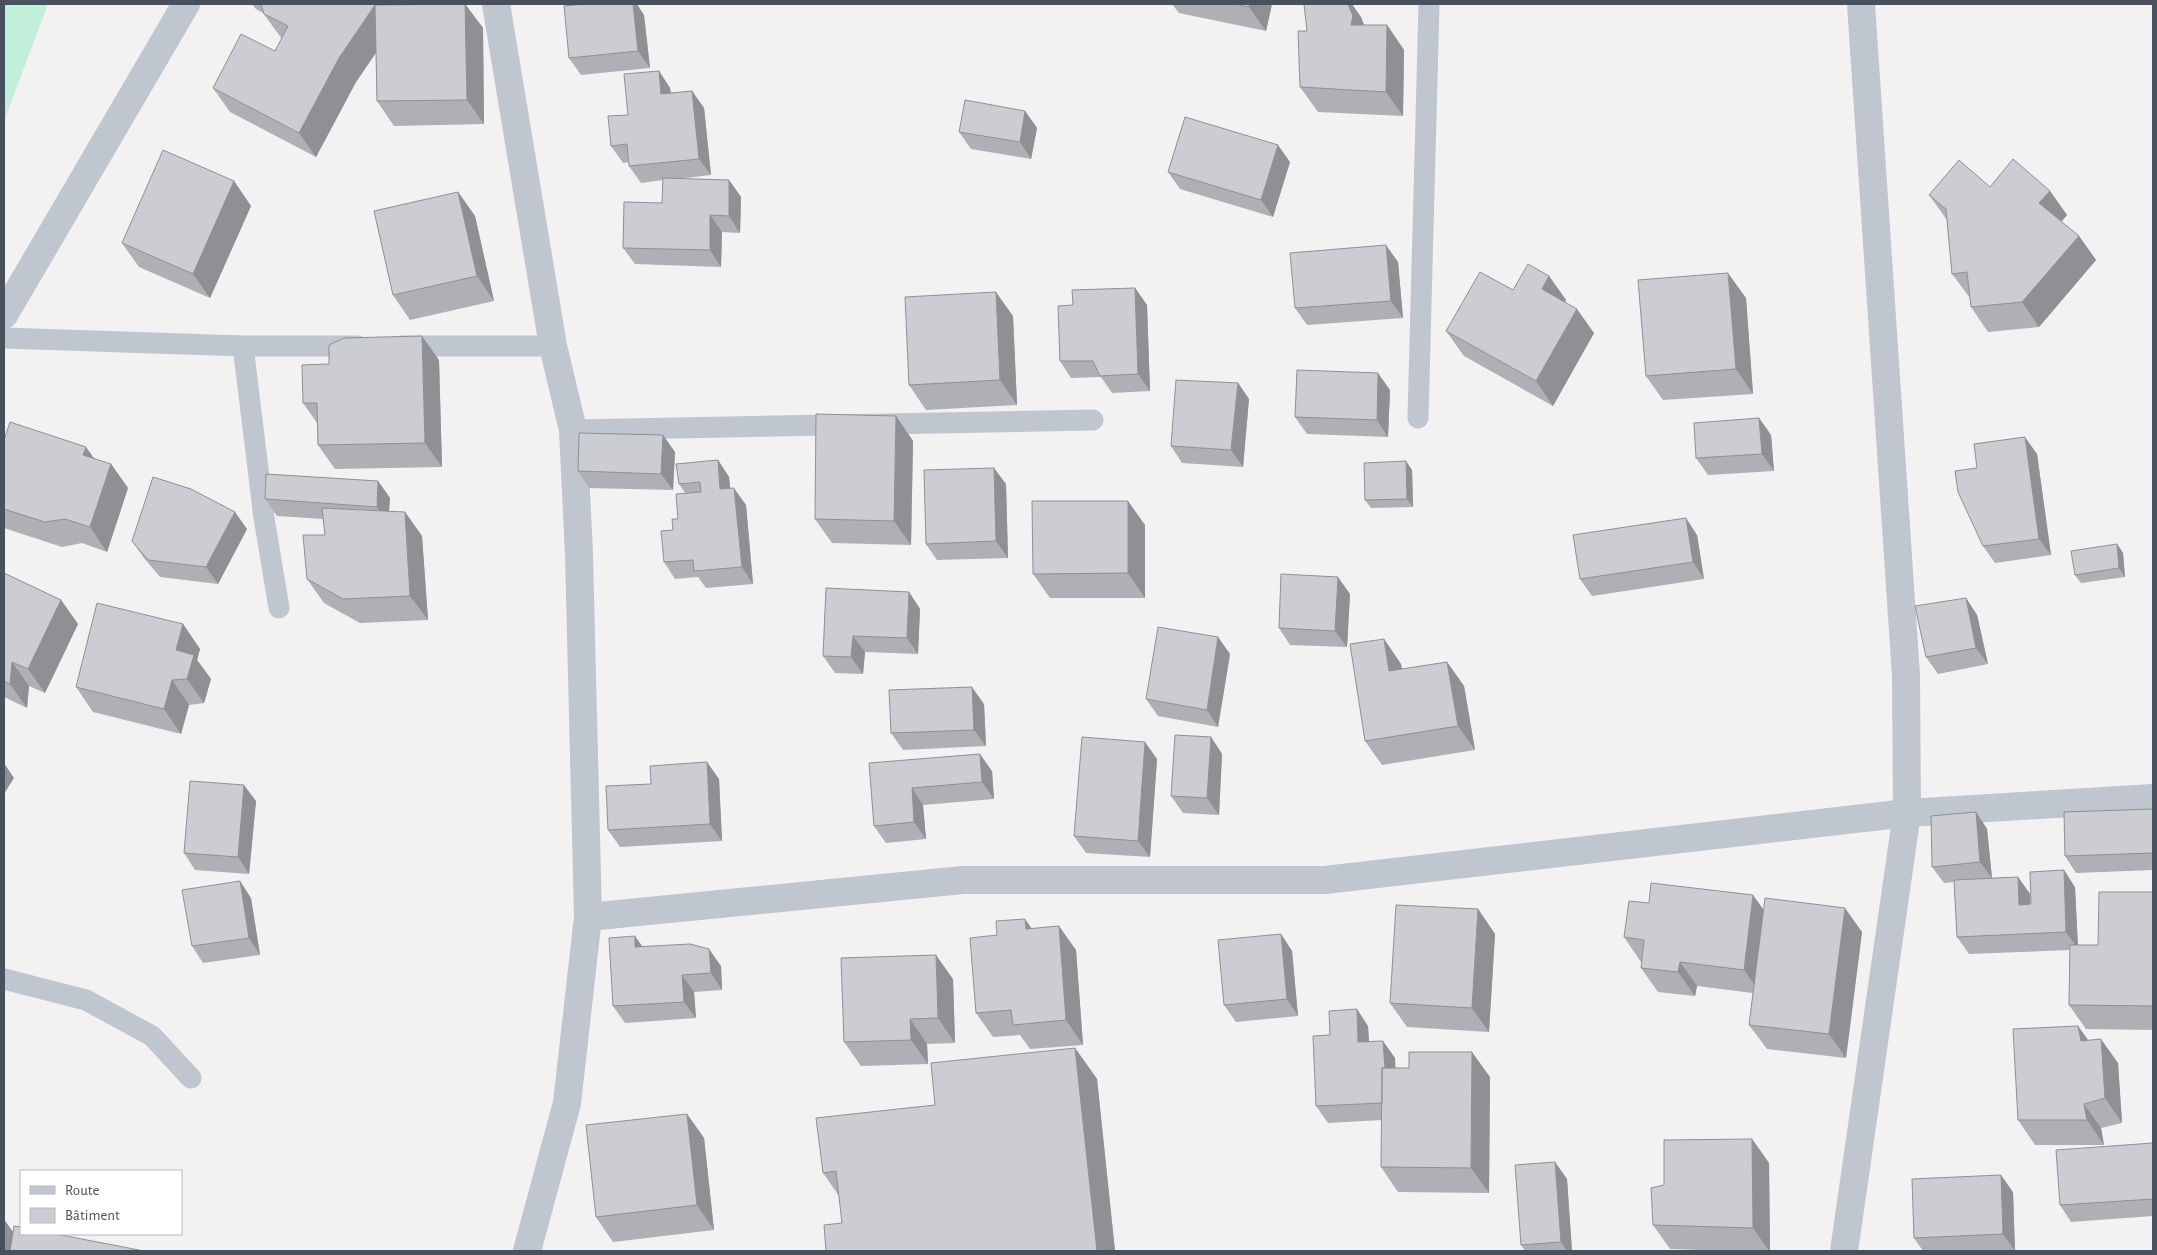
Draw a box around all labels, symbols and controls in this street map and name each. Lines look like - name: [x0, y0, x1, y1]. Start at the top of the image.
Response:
- legend: [20, 1170, 182, 1235]
- text: Route: [65, 1183, 99, 1198]
- text: Bâtiment: [65, 1208, 120, 1223]

